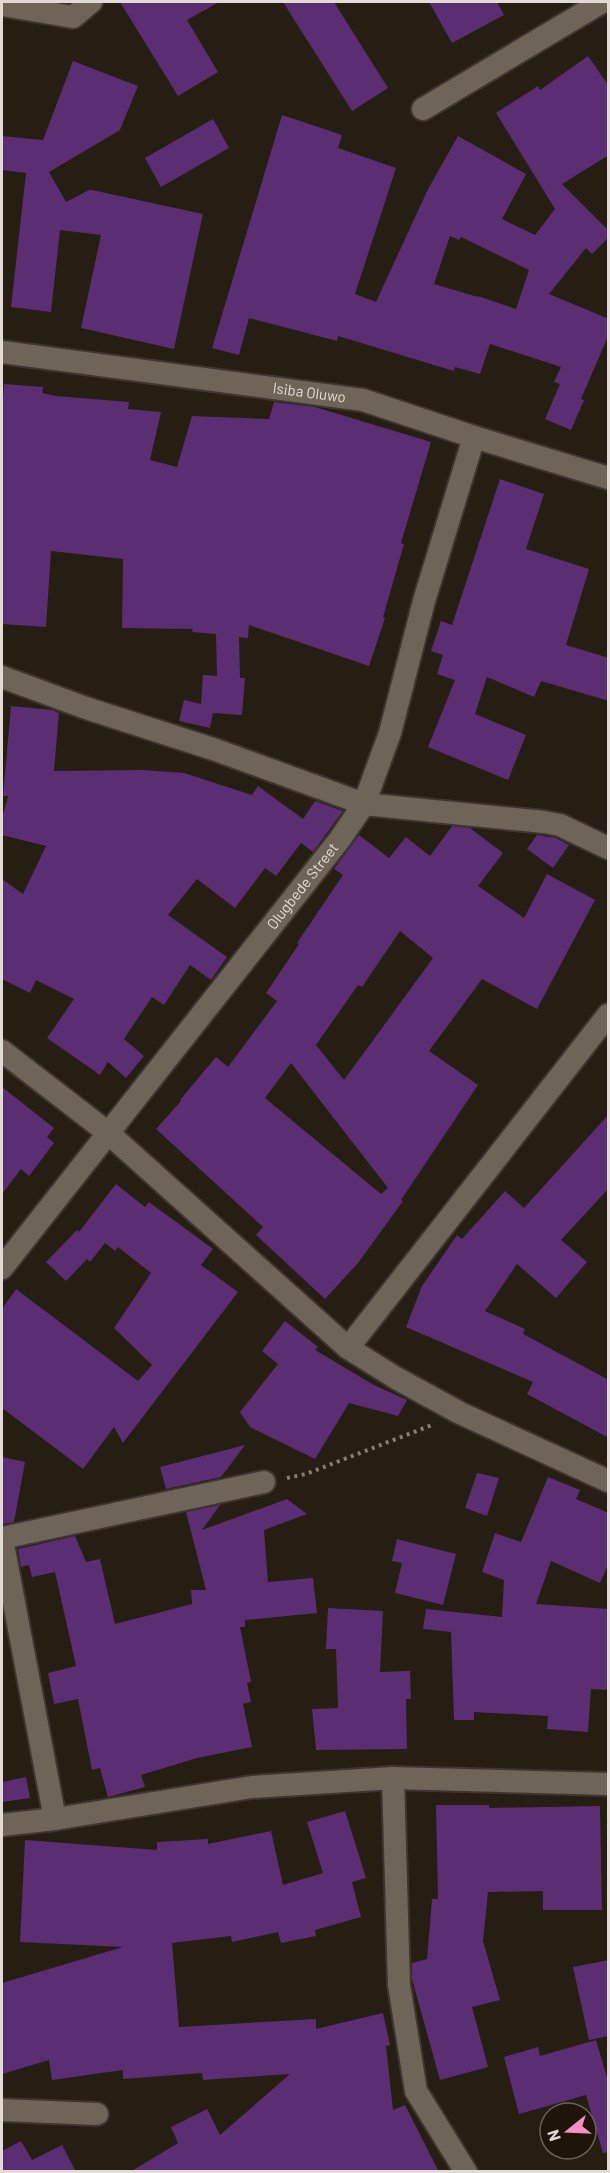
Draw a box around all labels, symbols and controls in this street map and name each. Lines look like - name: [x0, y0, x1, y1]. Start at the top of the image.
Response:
- street label: Isiba Oluwo: [272, 378, 347, 406]
- street label: Olugbede Street: [262, 839, 342, 933]
- north arrow: [538, 2101, 598, 2161]
- text: N: [543, 2128, 564, 2144]

